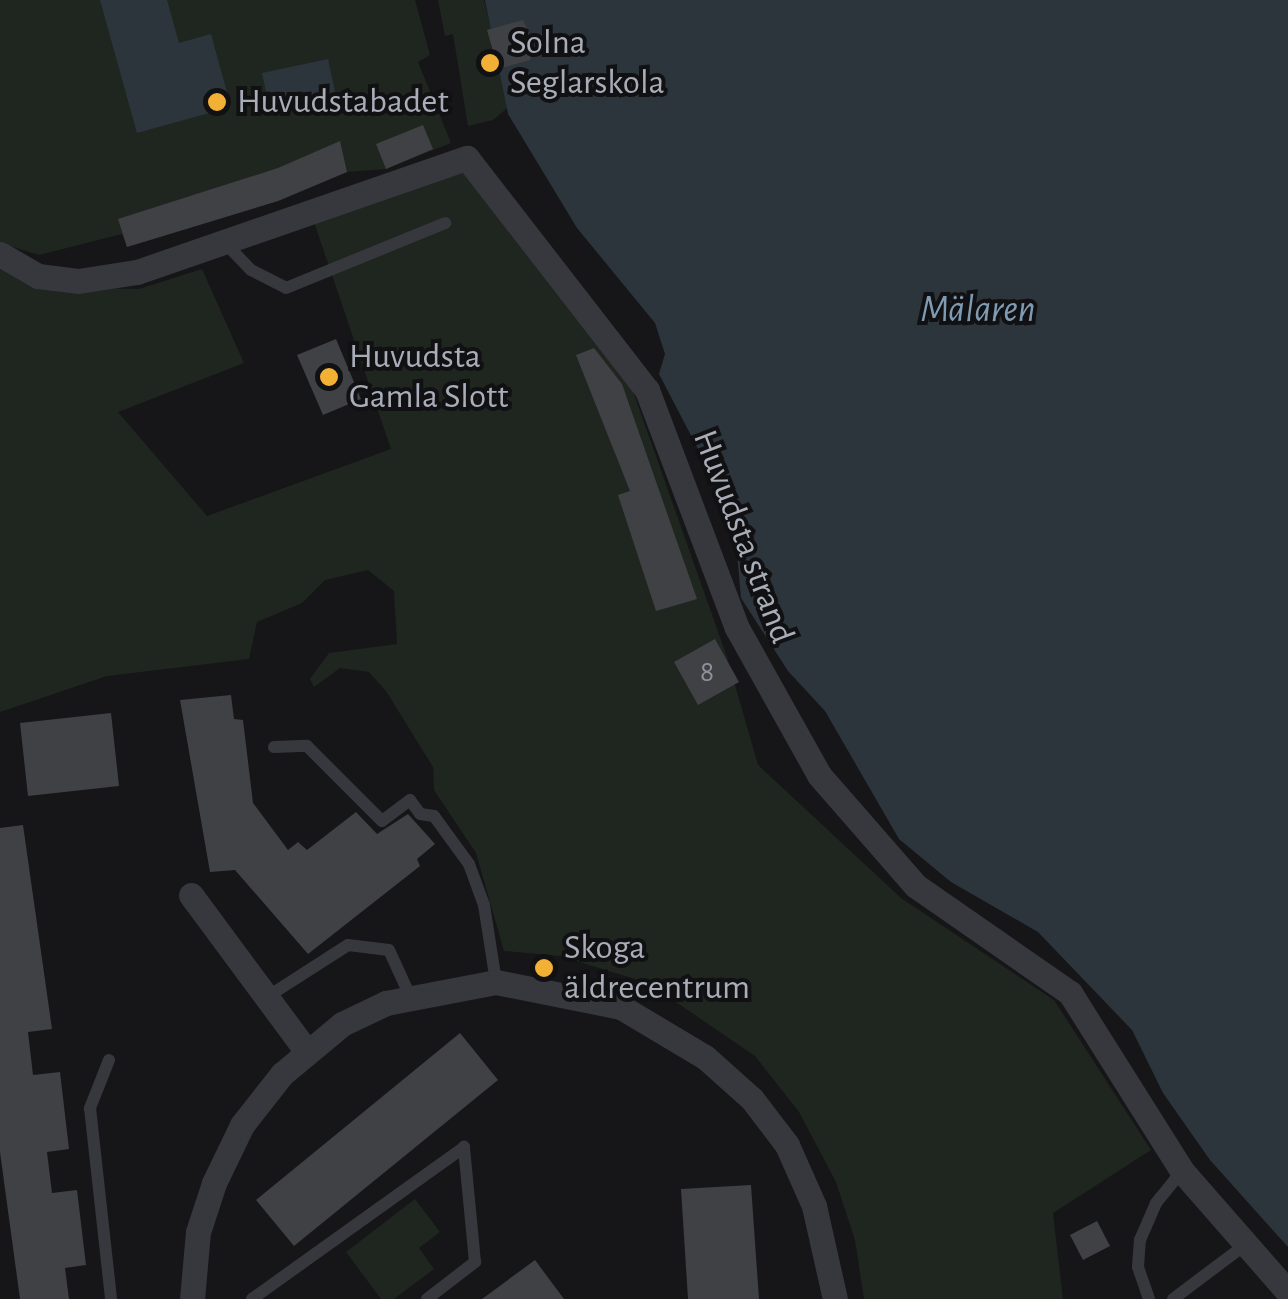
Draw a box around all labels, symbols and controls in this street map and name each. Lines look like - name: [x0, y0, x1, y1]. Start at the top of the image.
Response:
- place label: Solna Seglarskola: [510, 22, 665, 104]
- marker: Solna Seglarskola: [479, 52, 501, 74]
- place label: Huvudstabadet: [237, 81, 449, 123]
- marker: Huvudstabadet: [206, 91, 228, 113]
- water label: Mälaren: [921, 288, 1035, 334]
- place label: Huvudsta Gamla Slott: [349, 336, 508, 418]
- marker: Huvudsta Gamla Slott: [318, 366, 340, 388]
- street label: Huvudsta strand: [683, 425, 803, 649]
- house number: 8: [700, 654, 714, 690]
- place label: Skoga äldrecentrum: [564, 927, 750, 1009]
- marker: Skoga äldrecentrum: [533, 957, 555, 979]

